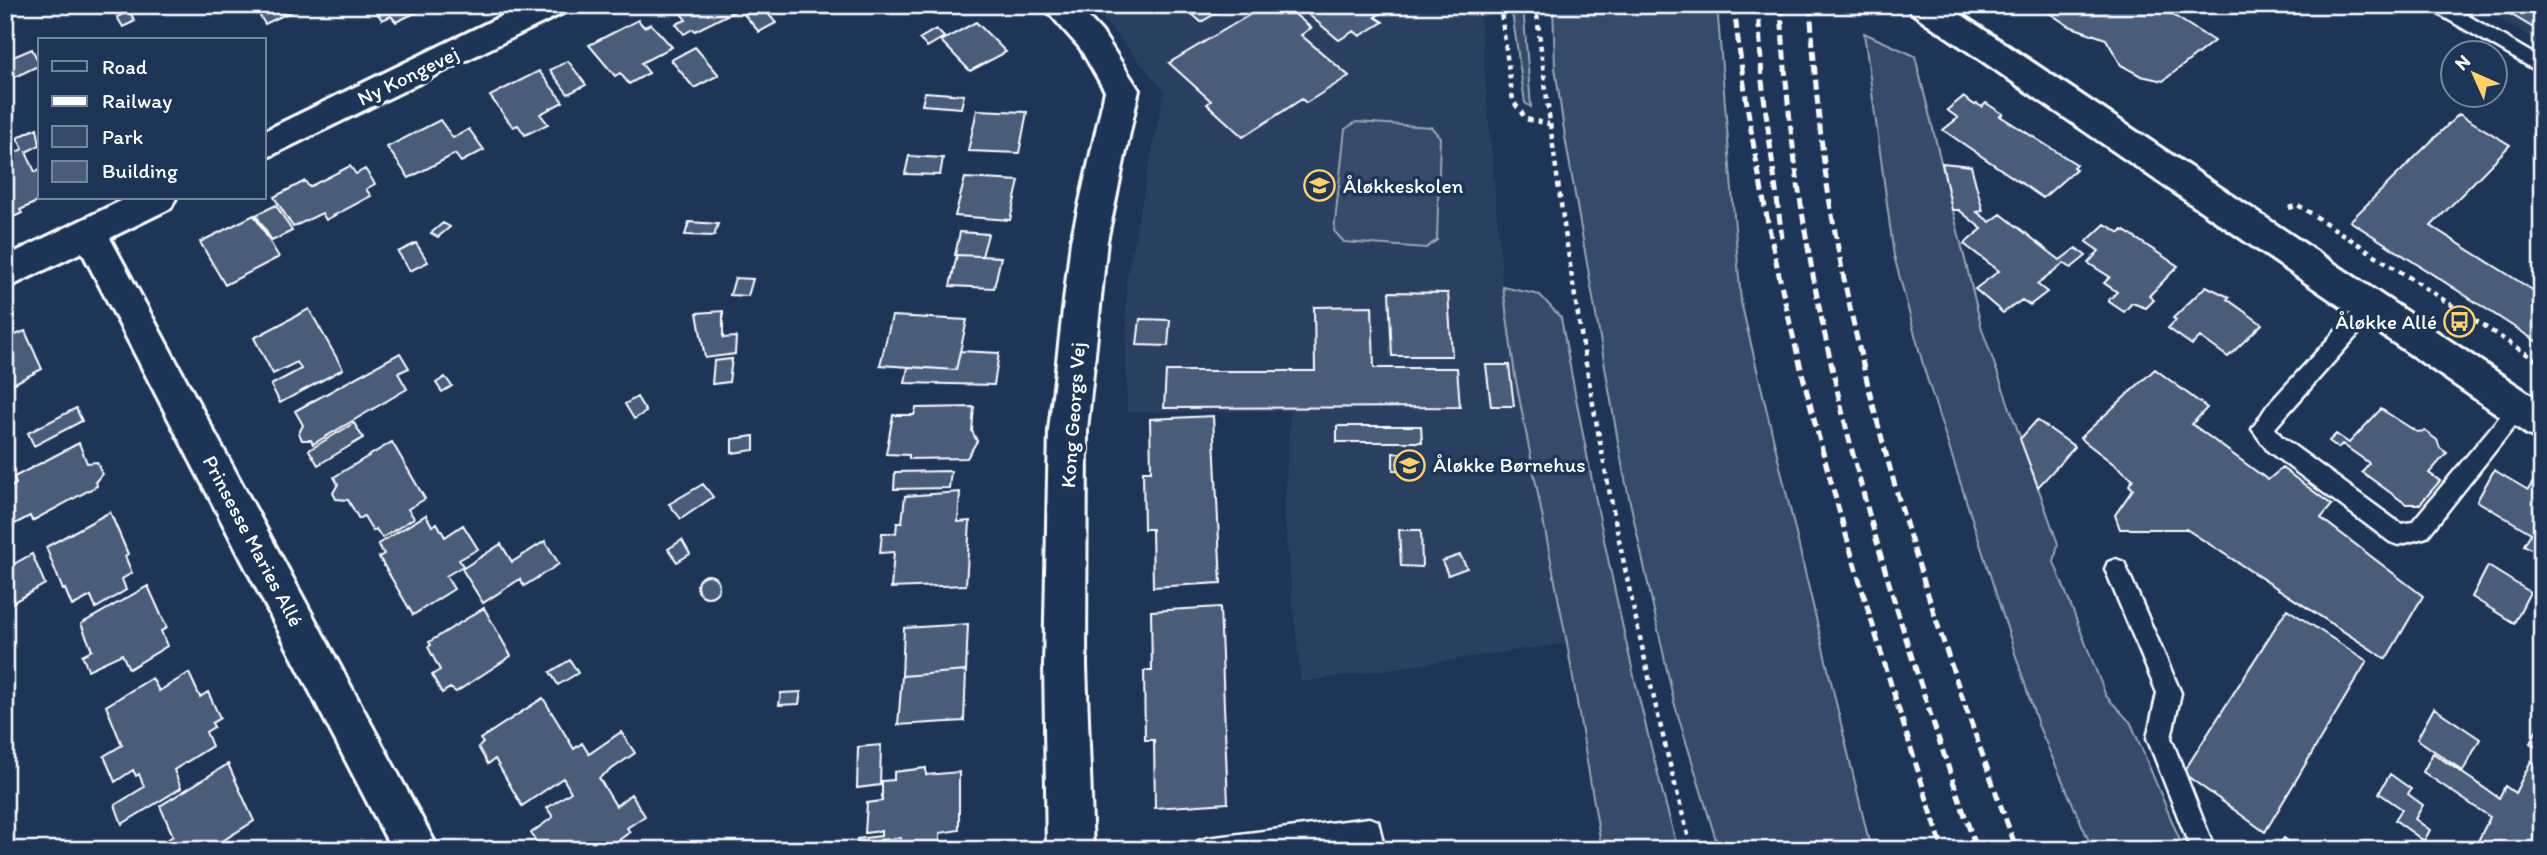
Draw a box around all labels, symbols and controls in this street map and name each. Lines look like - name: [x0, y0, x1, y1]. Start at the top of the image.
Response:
- legend: [38, 38, 266, 200]
- north arrow: [2438, 38, 2508, 108]
- street label: Ny Kongevej: [353, 40, 463, 111]
- text: N: [2450, 50, 2475, 75]
- text: Road: [102, 54, 148, 79]
- text: Railway: [102, 88, 172, 113]
- text: Park: [102, 124, 144, 149]
- text: Building: [102, 158, 178, 183]
- school or university icon: Åløkkeskolen: [1303, 169, 1337, 203]
- place label: Åløkkeskolen: [1343, 173, 1464, 198]
- bus stop icon: Åløkke Allé: [2443, 305, 2477, 339]
- place label: Åløkke Allé: [2335, 309, 2437, 334]
- street label: Kong Georgs Vej: [1055, 341, 1090, 489]
- school or university icon: Åløkke Børnehus: [1393, 448, 1427, 482]
- street label: Prinsesse Maries Allé: [198, 451, 309, 631]
- place label: Åløkke Børnehus: [1433, 452, 1585, 477]

